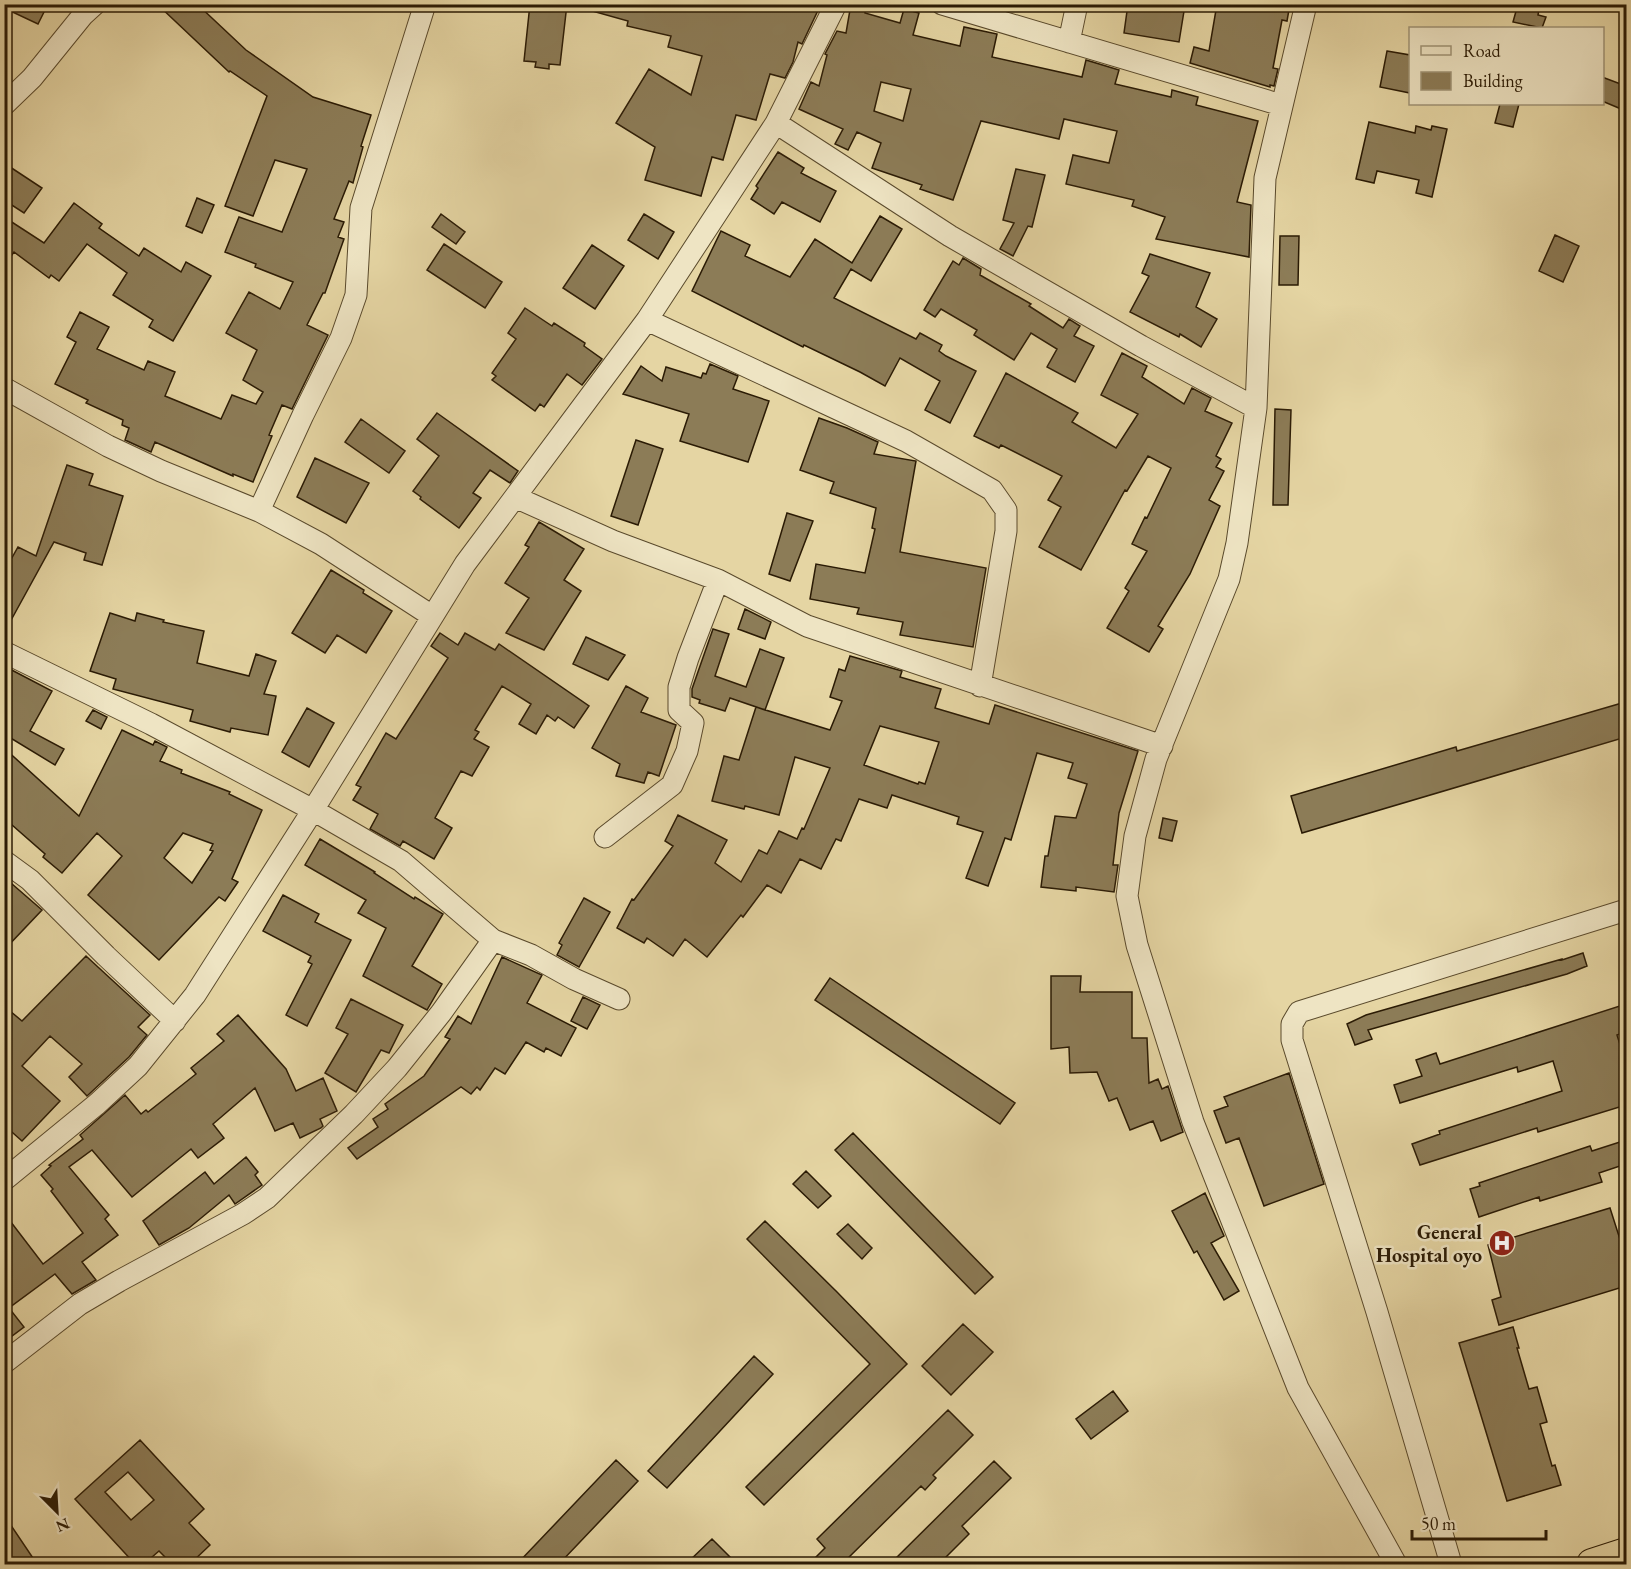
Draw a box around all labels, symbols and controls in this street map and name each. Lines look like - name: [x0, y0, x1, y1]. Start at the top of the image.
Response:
- legend: [1409, 27, 1604, 105]
- text: Road: [1463, 39, 1502, 62]
- text: Building: [1463, 69, 1523, 92]
- place label: General Hospital oyo: [1376, 1219, 1482, 1268]
- hospital icon: General Hospital oyo: [1487, 1228, 1517, 1258]
- north arrow: [27, 1482, 87, 1542]
- scale bar: [1412, 1503, 1546, 1541]
- text: 50 m: [1421, 1512, 1456, 1535]
- text: N: [53, 1513, 73, 1537]

